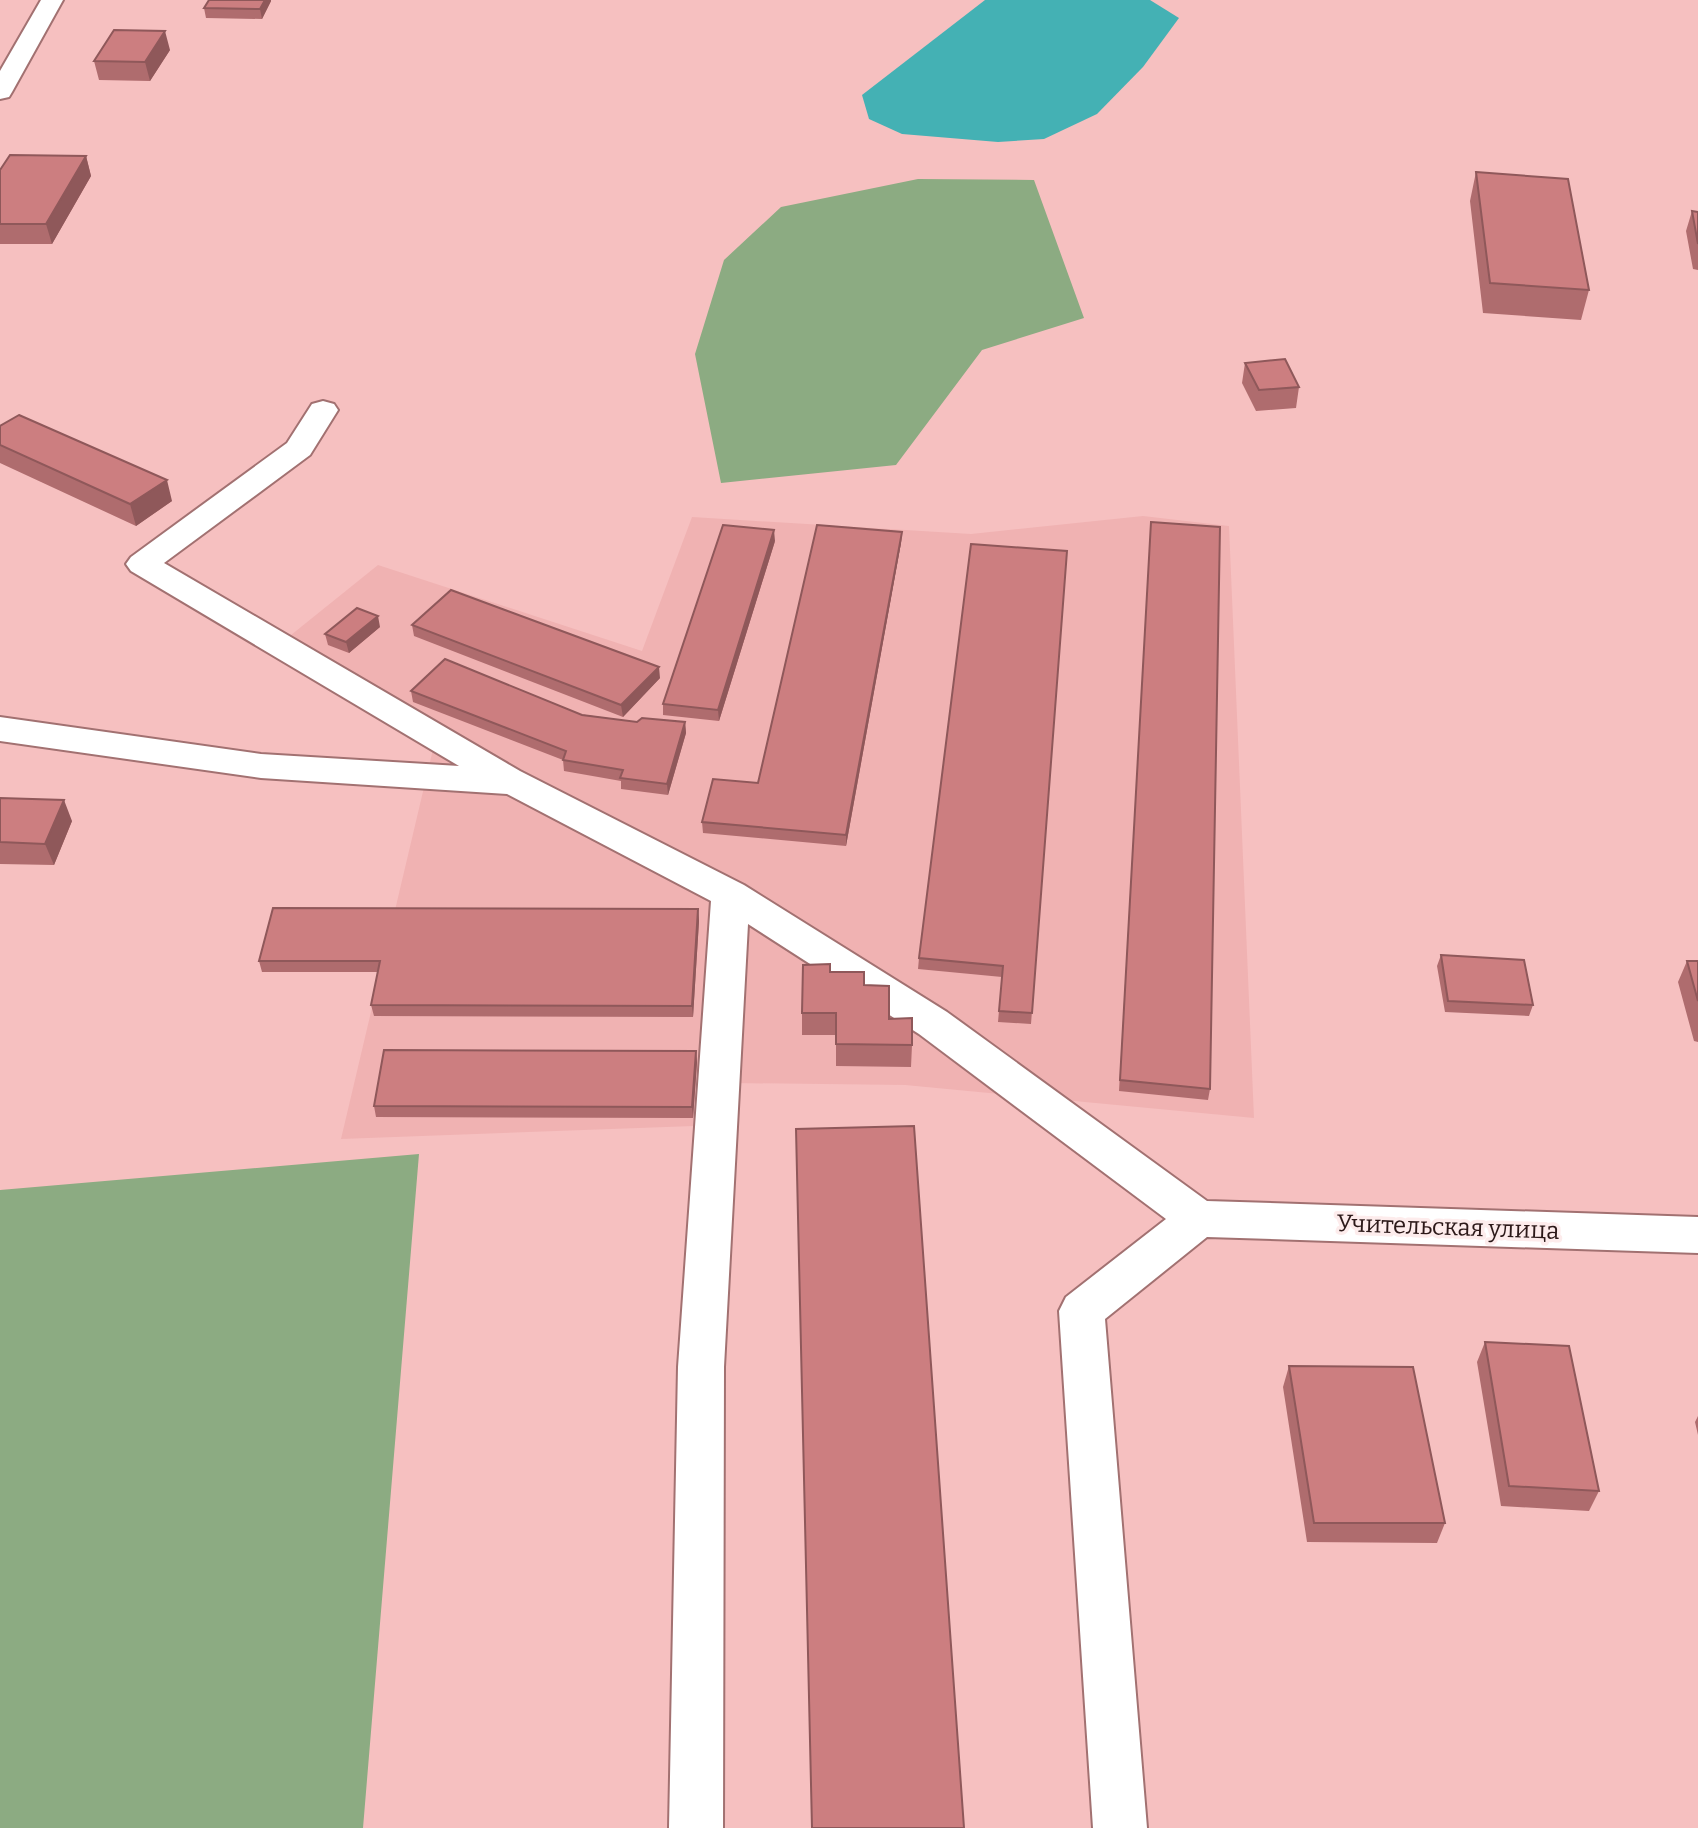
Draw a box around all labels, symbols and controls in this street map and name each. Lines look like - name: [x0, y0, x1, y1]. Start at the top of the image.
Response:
- street label: Учительская улица: [1336, 1209, 1560, 1245]

